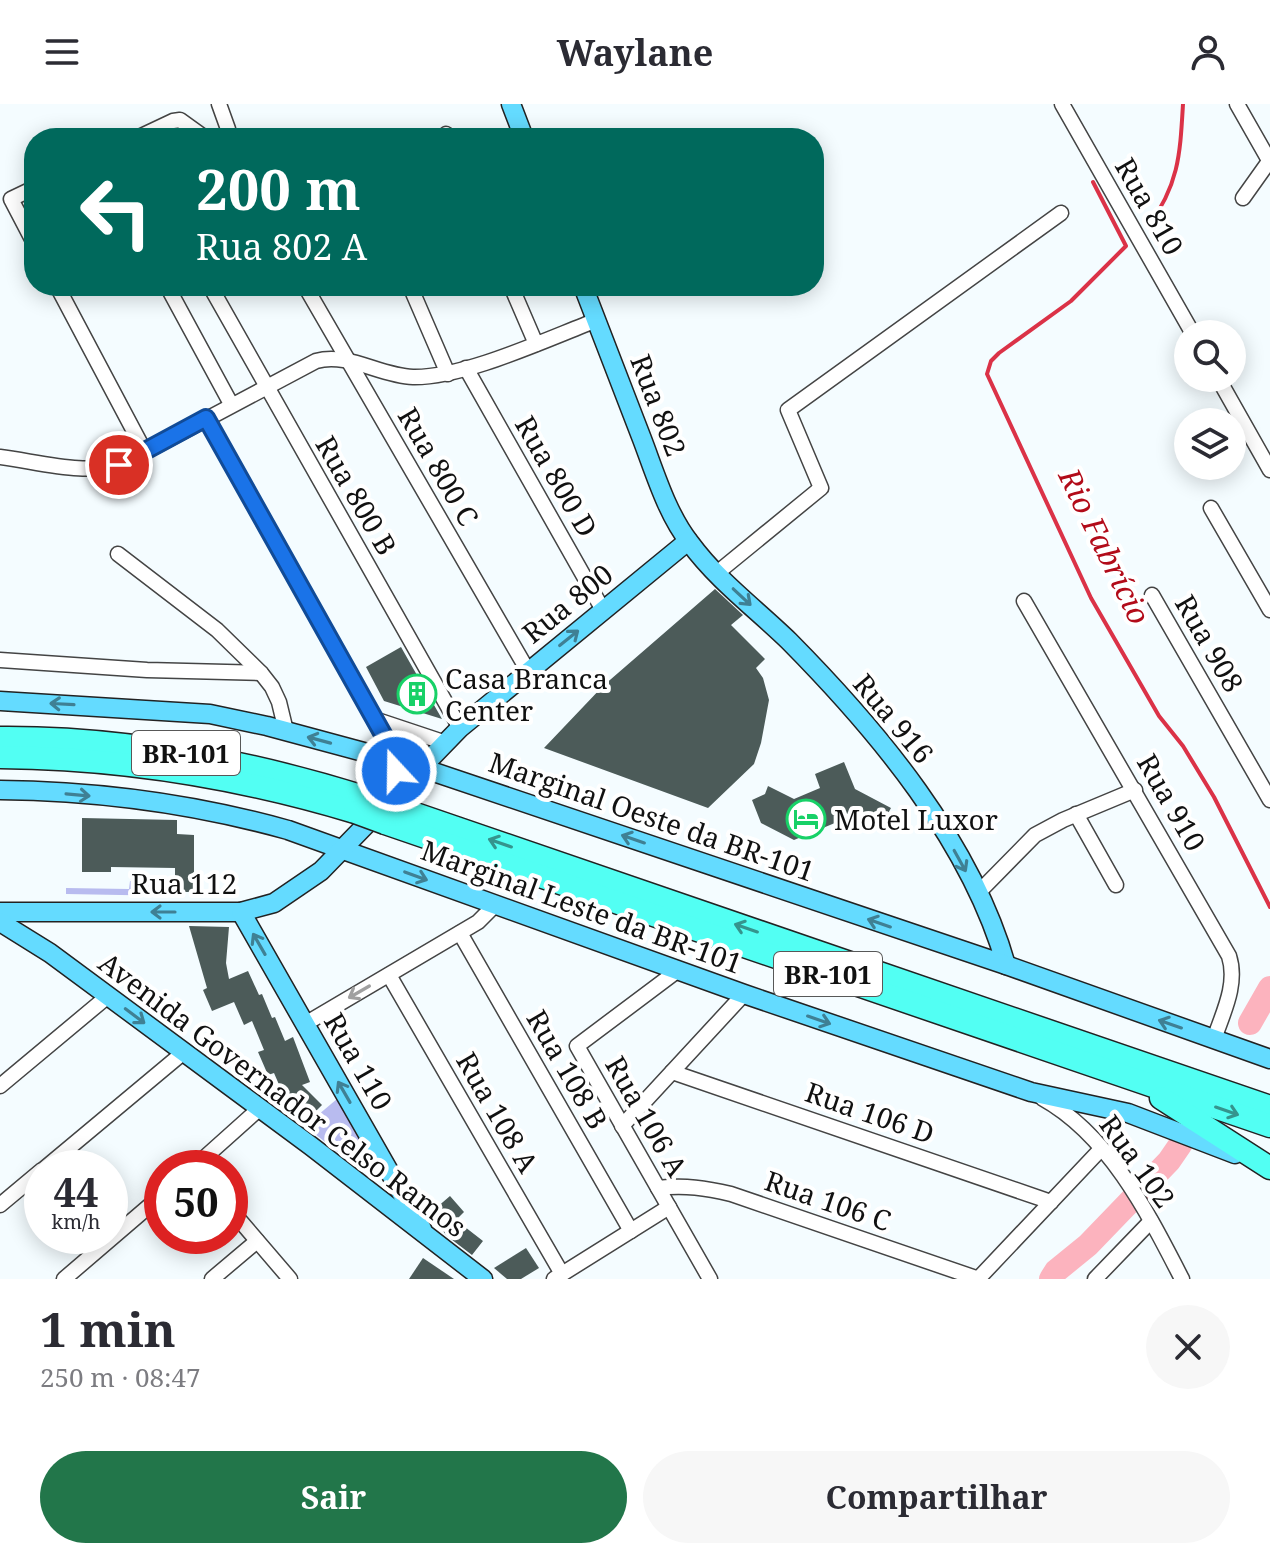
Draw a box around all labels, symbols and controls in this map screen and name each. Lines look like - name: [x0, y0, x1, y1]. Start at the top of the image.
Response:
- text: Waylane: [557, 28, 713, 77]
- icon: menu: [40, 30, 84, 74]
- icon: person: [1186, 30, 1230, 74]
- text: 200 m: [196, 150, 361, 226]
- street label: Rua 810: [1107, 151, 1193, 261]
- icon: left: [64, 160, 168, 264]
- text: Rua 802 A: [196, 222, 367, 271]
- map controls: [1174, 320, 1246, 480]
- button: search: [1174, 320, 1246, 392]
- street label: Rua 802: [622, 349, 696, 461]
- street label: Rua 800 C: [390, 400, 488, 532]
- button: layers: [1174, 408, 1246, 480]
- street label: Rua 800 D: [507, 409, 607, 543]
- street label: Rua 800 B: [308, 428, 406, 562]
- pin: [85, 431, 153, 499]
- icon: arrive: [97, 443, 141, 487]
- water label: Rio Fabrício: [1049, 460, 1160, 631]
- street label: Rua 800: [514, 555, 620, 651]
- one-way arrow: [732, 587, 752, 606]
- street label: Rua 908: [1167, 588, 1253, 698]
- one-way arrow: [558, 629, 579, 647]
- place label: Casa Branca Center: [445, 659, 608, 729]
- street label: Rua 916: [845, 665, 943, 771]
- building icon: Casa Branca Center: [396, 673, 438, 715]
- one-way arrow: [49, 696, 76, 711]
- position arrow: [354, 729, 438, 813]
- road number: BR-101: [132, 731, 240, 775]
- one-way arrow: [306, 731, 332, 746]
- street label: Marginal Oeste da BR-101: [484, 742, 820, 890]
- street label: Rua 910: [1129, 747, 1215, 857]
- one-way arrow: [64, 788, 91, 803]
- hotel icon: Motel Luxor: [785, 798, 827, 840]
- place label: Motel Luxor: [834, 800, 998, 838]
- street label: Marginal Leste da BR-101: [416, 830, 748, 982]
- one-way arrow: [620, 830, 645, 845]
- one-way arrow: [488, 835, 513, 850]
- one-way arrow: [952, 849, 968, 872]
- street label: Rua 112: [131, 864, 237, 902]
- one-way arrow: [403, 870, 428, 885]
- one-way arrow: [150, 904, 177, 920]
- one-way arrow: [866, 914, 891, 929]
- one-way arrow: [734, 919, 759, 934]
- one-way arrow: [251, 933, 267, 956]
- street label: Avenida Governador Celso Ramos: [91, 943, 475, 1245]
- road number: BR-101: [774, 952, 882, 996]
- one-way arrow: [348, 984, 371, 1000]
- street label: Rua 108 B: [519, 1002, 617, 1136]
- street label: Rua 110: [316, 1006, 402, 1116]
- one-way arrow: [124, 1007, 145, 1024]
- one-way arrow: [807, 1013, 832, 1028]
- one-way arrow: [1158, 1015, 1183, 1030]
- street label: Rua 108 A: [448, 1045, 548, 1179]
- street label: Rua 106 A: [597, 1049, 697, 1183]
- street label: Rua 106 D: [801, 1072, 939, 1152]
- one-way arrow: [336, 1081, 352, 1104]
- one-way arrow: [1214, 1104, 1239, 1119]
- street label: Rua 102: [1091, 1107, 1185, 1215]
- speed limit sign: 50: [144, 1150, 248, 1254]
- street label: Rua 106 C: [760, 1161, 896, 1239]
- text: 44: [53, 1164, 99, 1219]
- text: km/h: [51, 1208, 101, 1235]
- text: 1 min: [40, 1296, 176, 1361]
- button: close: [1146, 1305, 1230, 1389]
- text: 250 m · 08:47: [40, 1359, 201, 1395]
- button: Sair: [40, 1451, 627, 1543]
- button: Compartilhar: [643, 1451, 1230, 1543]

